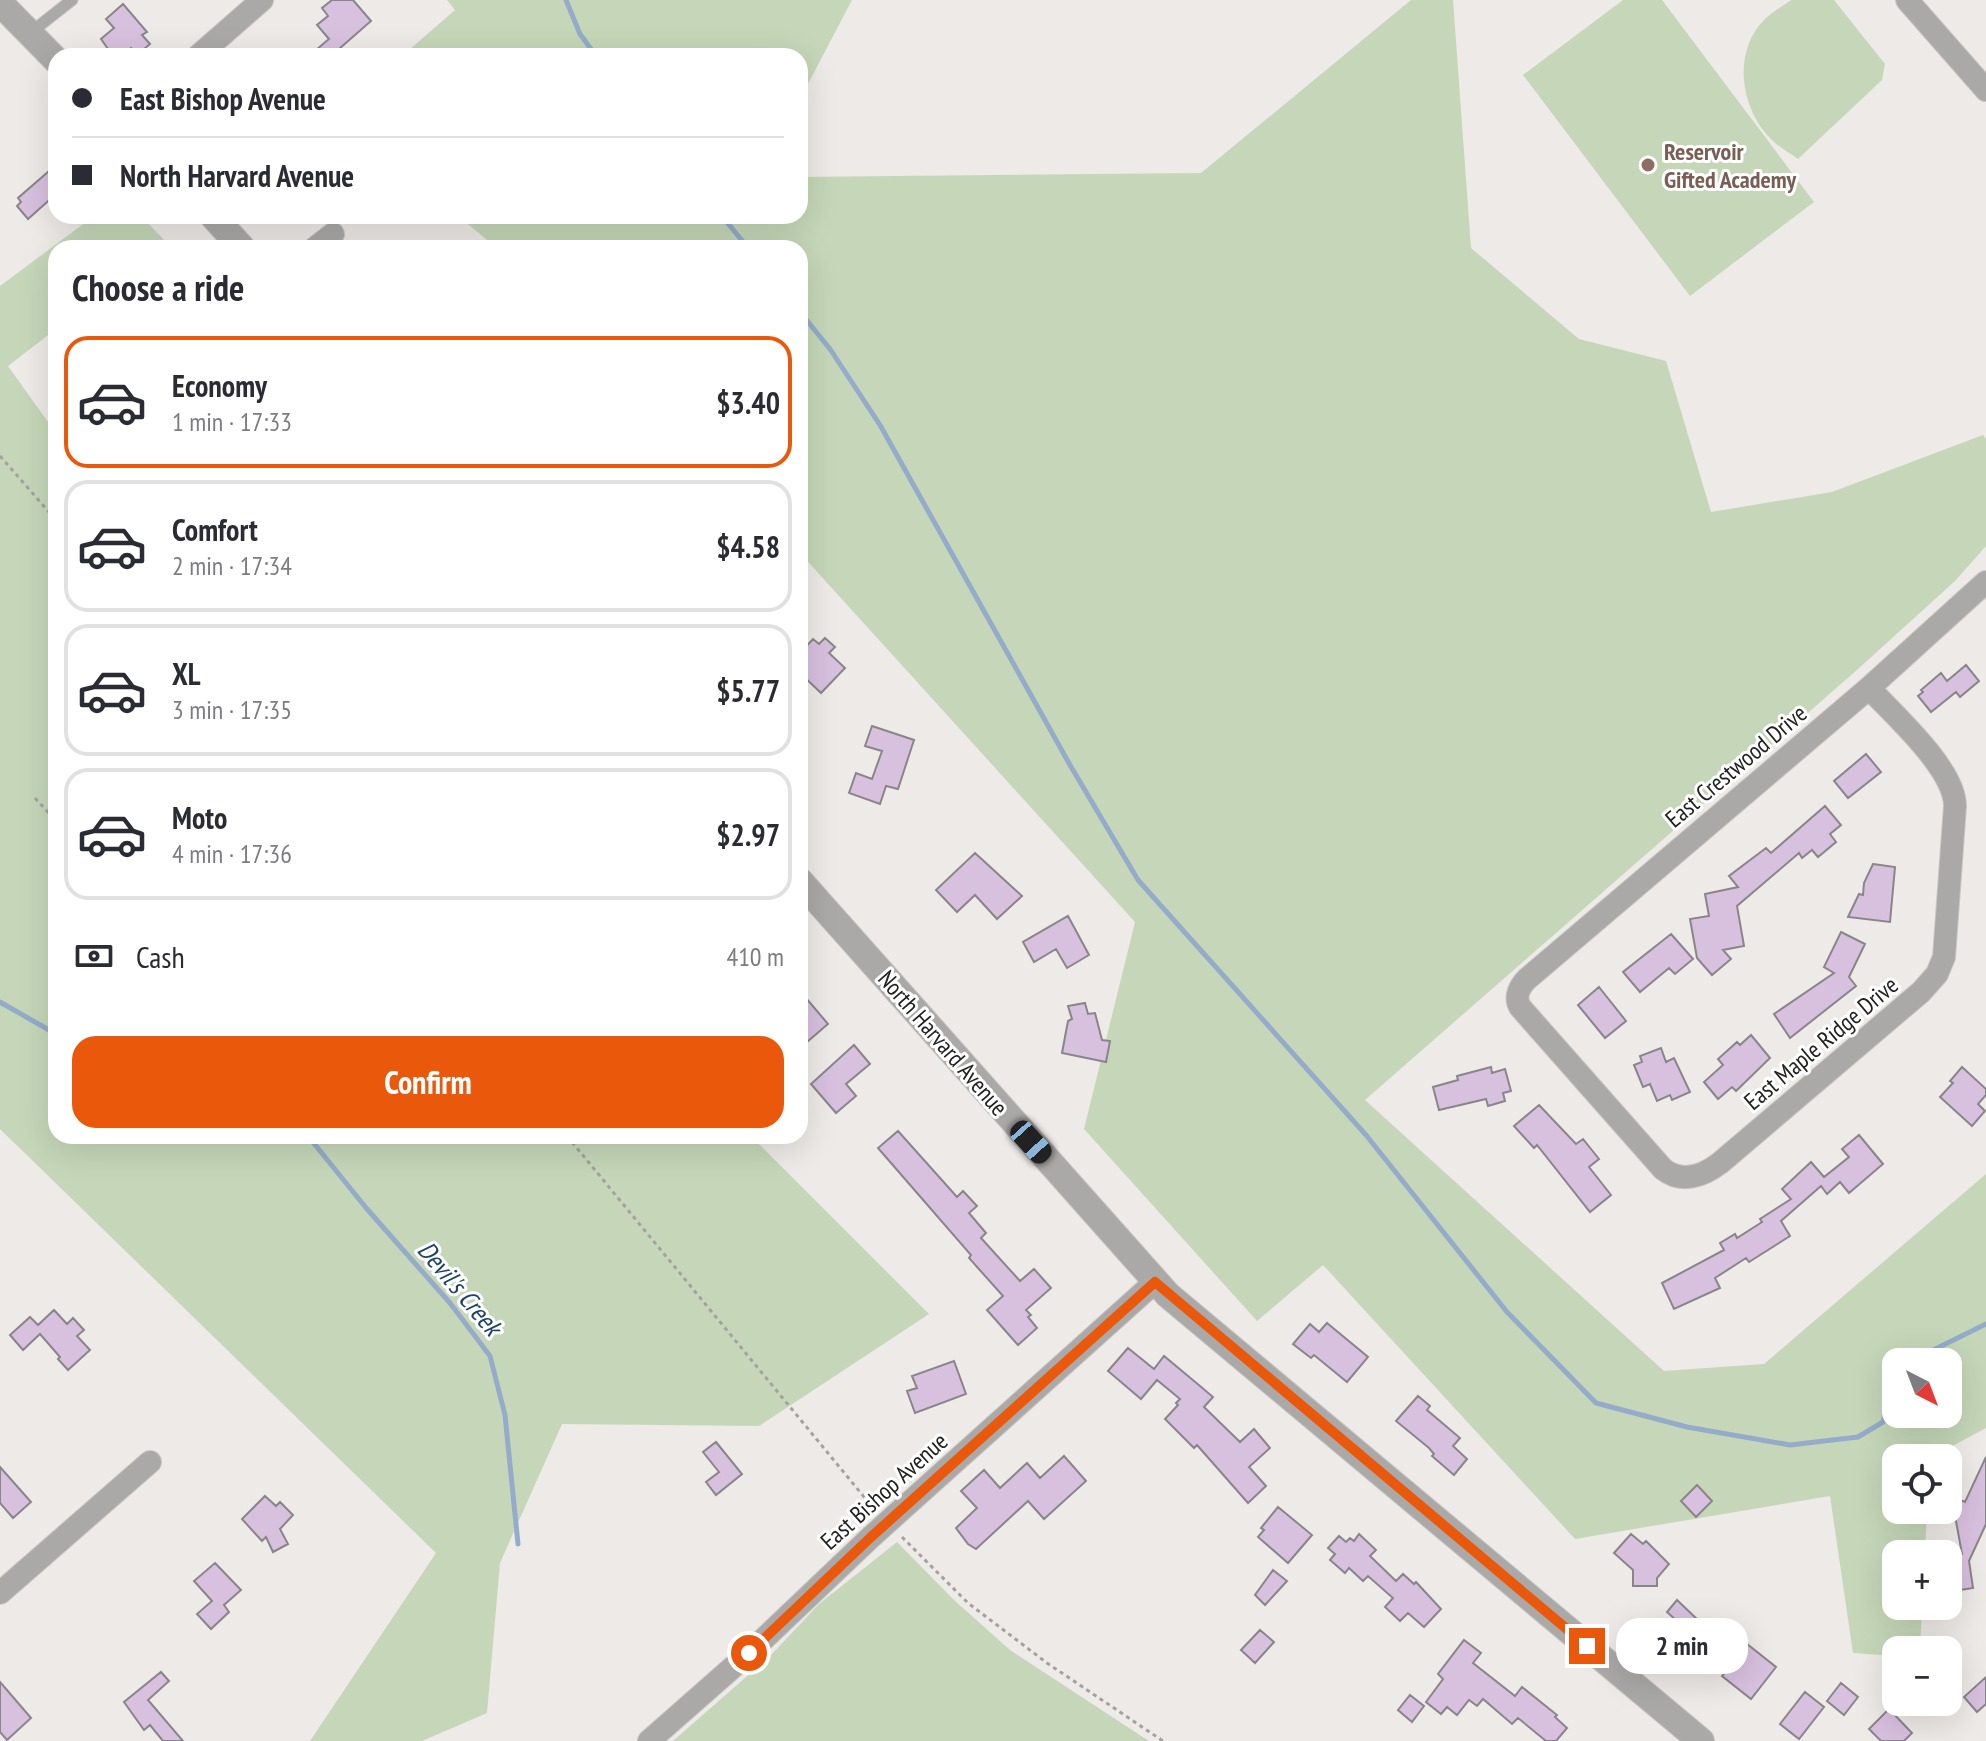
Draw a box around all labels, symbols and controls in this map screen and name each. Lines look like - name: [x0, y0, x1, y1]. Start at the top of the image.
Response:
- text: East Bishop Avenue: [120, 79, 326, 118]
- place label: Reservoir Gifted Academy: [1664, 136, 1797, 195]
- text: North Harvard Avenue: [120, 156, 354, 195]
- marker: Reservoir Gifted Academy: [1639, 156, 1657, 174]
- text: Choose a ride: [72, 264, 244, 311]
- icon: car: [76, 366, 148, 438]
- text: Economy: [172, 366, 267, 405]
- text: $3.40: [716, 383, 780, 422]
- text: 1 min · 17:33: [172, 405, 292, 438]
- icon: car: [76, 510, 148, 582]
- text: Comfort: [172, 510, 258, 549]
- text: $4.58: [716, 527, 780, 566]
- text: 2 min · 17:34: [172, 549, 292, 582]
- icon: car: [76, 654, 148, 726]
- text: XL: [172, 654, 201, 693]
- text: $5.77: [716, 671, 780, 710]
- text: 3 min · 17:35: [172, 693, 292, 726]
- street label: East Crestwood Drive: [1659, 698, 1813, 834]
- icon: car: [76, 798, 148, 870]
- text: Moto: [172, 798, 227, 837]
- text: $2.97: [716, 815, 780, 854]
- text: 4 min · 17:36: [172, 837, 292, 870]
- icon: cash: [72, 934, 116, 978]
- text: Cash: [136, 937, 185, 976]
- text: 410 m: [726, 940, 784, 973]
- street label: North Harvard Avenue: [871, 964, 1015, 1122]
- street label: East Maple Ridge Drive: [1738, 970, 1904, 1116]
- button: Confirm: [72, 1036, 784, 1128]
- car: [1006, 1116, 1056, 1168]
- water label: Devil's Creek: [411, 1234, 511, 1344]
- north arrow: [1882, 1348, 1962, 1428]
- map controls: [1882, 1348, 1962, 1716]
- street label: East Bishop Avenue: [814, 1426, 954, 1556]
- button: locate: [1882, 1444, 1962, 1524]
- button: +: [1882, 1540, 1962, 1620]
- callout: 2 min: [1615, 1618, 1747, 1674]
- route end: [1569, 1628, 1605, 1664]
- text: 2 min: [1656, 1629, 1708, 1662]
- route start: [731, 1635, 767, 1671]
- button: −: [1882, 1636, 1962, 1716]

